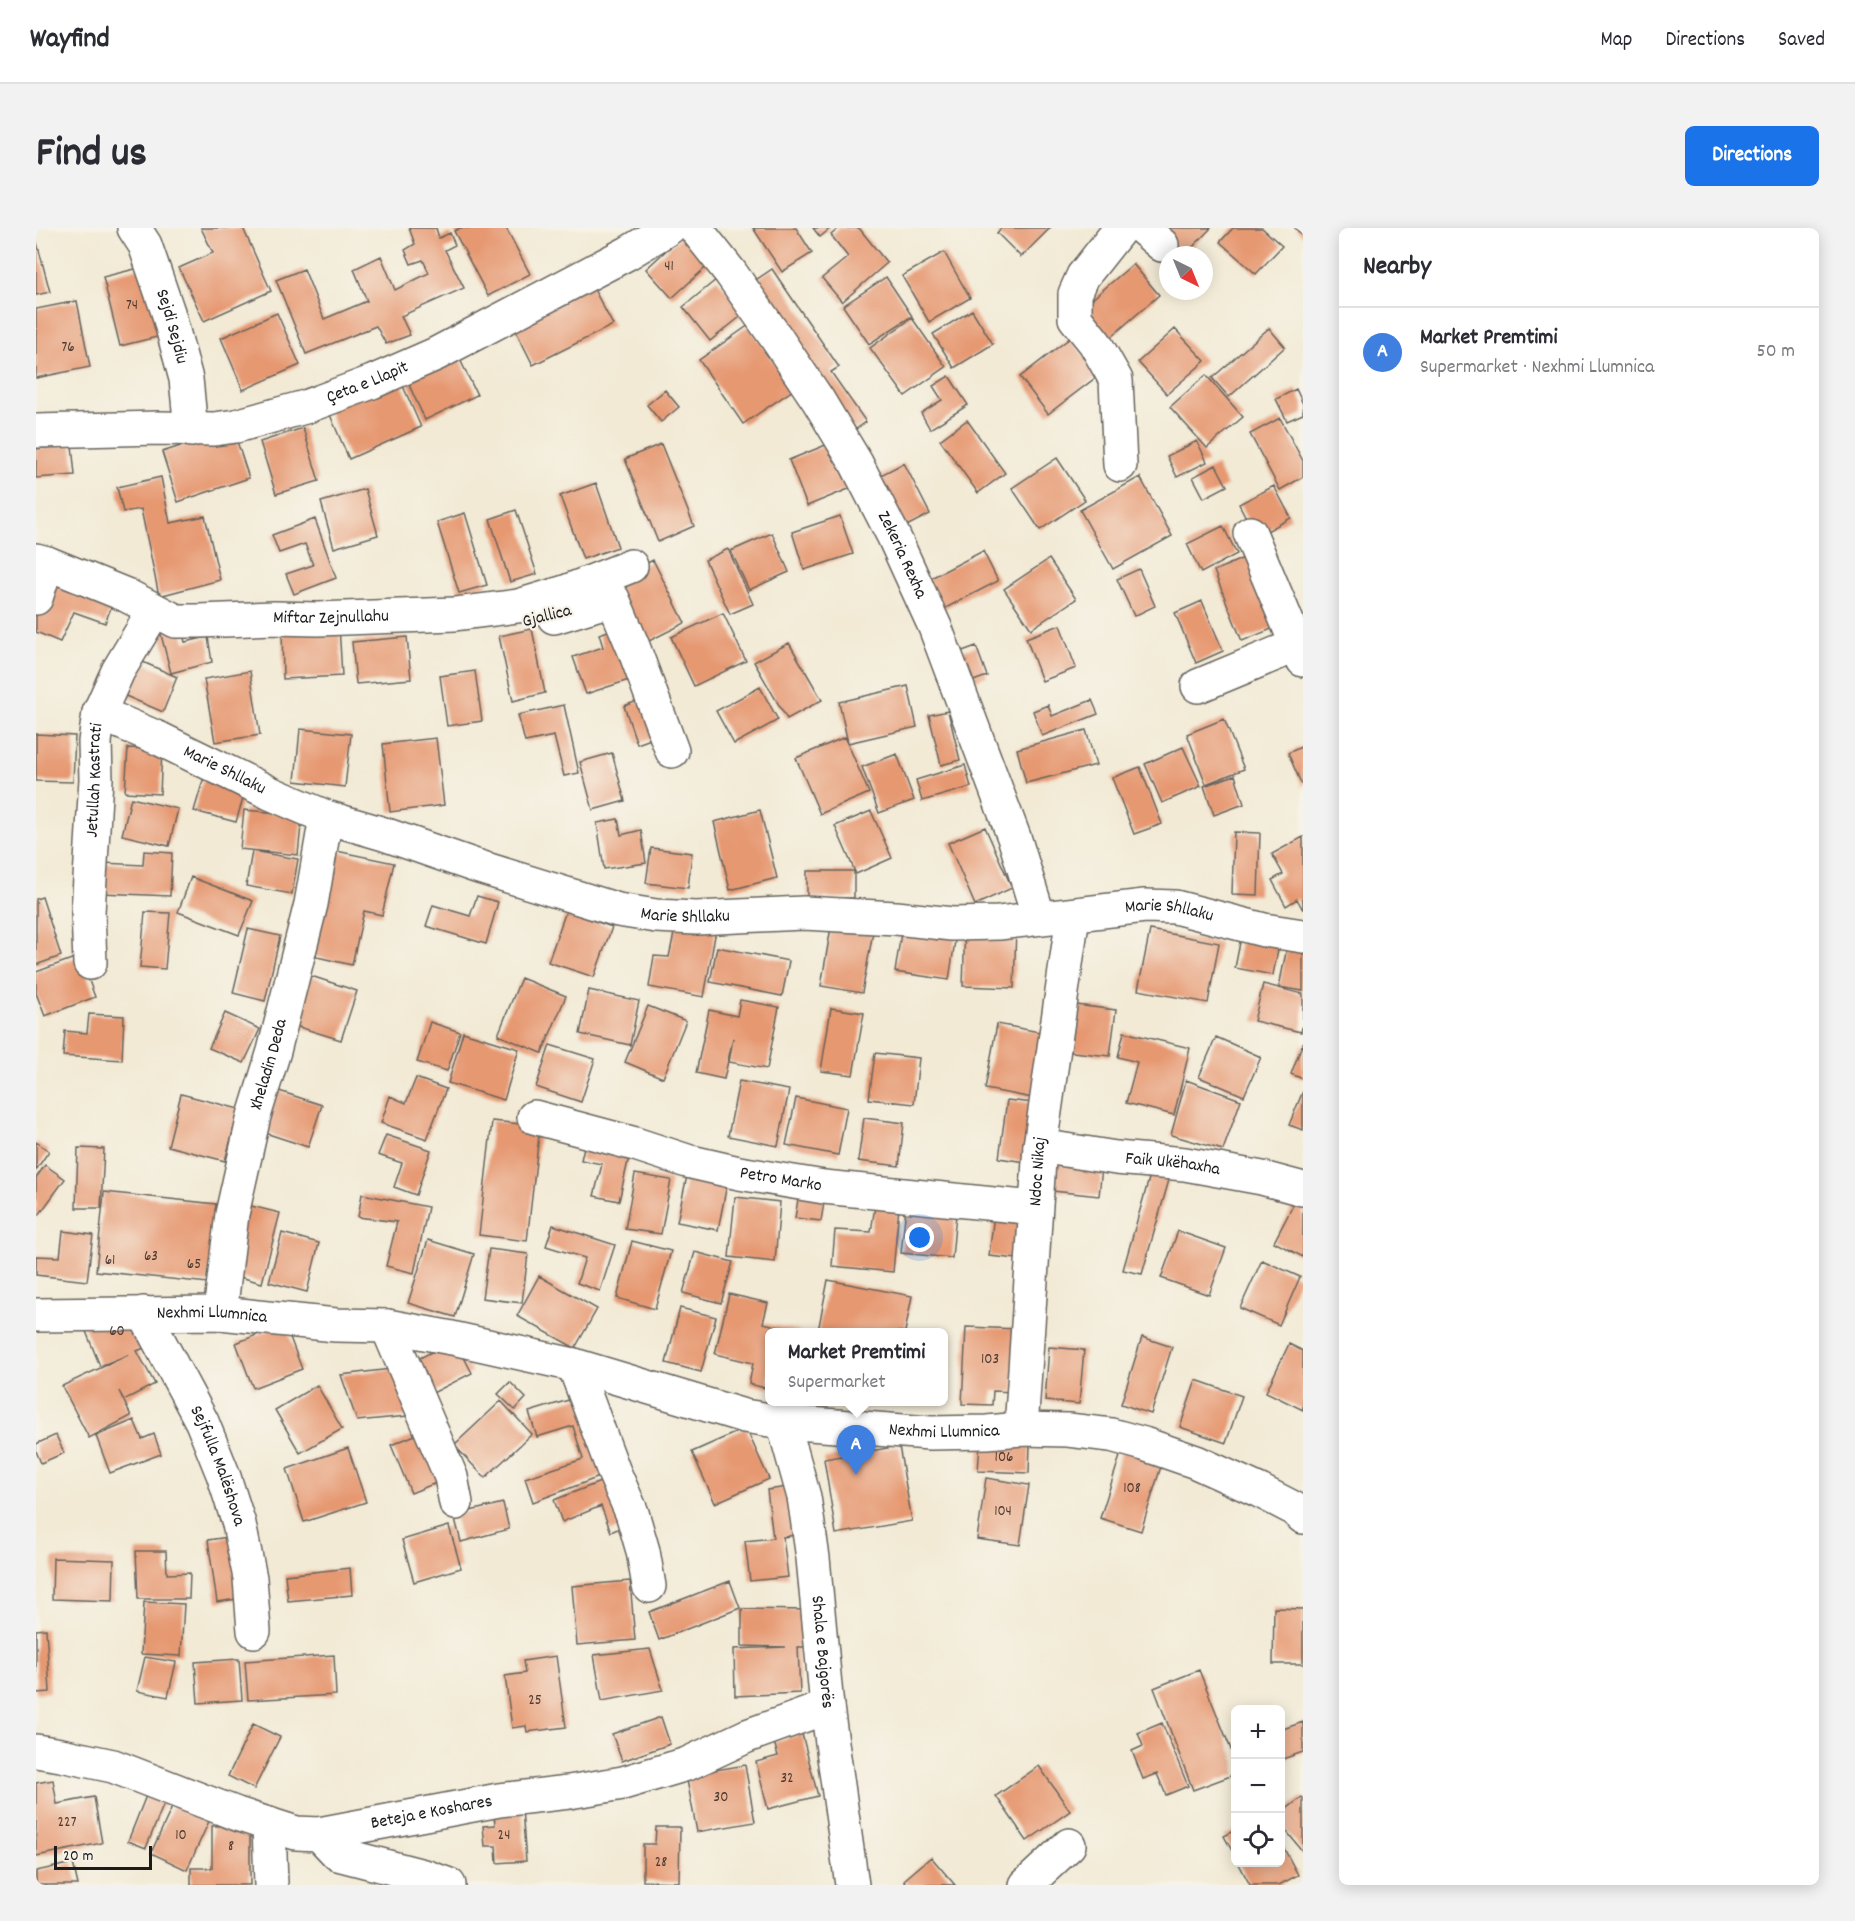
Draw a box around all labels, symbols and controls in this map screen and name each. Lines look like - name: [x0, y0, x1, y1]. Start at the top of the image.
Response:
- text: Wayfind: [30, 21, 110, 61]
- text: Map: [1601, 26, 1632, 56]
- text: Directions: [1665, 26, 1745, 56]
- text: Saved: [1778, 26, 1825, 56]
- text: Find us: [36, 126, 147, 186]
- button: Directions: [1685, 126, 1819, 186]
- north arrow: [1159, 246, 1213, 300]
- text: Nearby: [1363, 249, 1431, 286]
- house number: 41: [664, 256, 674, 278]
- street label: Sejdi Sejdiu: [149, 286, 194, 367]
- house number: 74: [126, 295, 138, 317]
- text: Market Premtimi: [1420, 323, 1557, 354]
- house number: 76: [61, 337, 75, 359]
- text: A: [1377, 338, 1388, 366]
- text: 50 m: [1757, 338, 1795, 366]
- text: Supermarket · Nexhmi Llumnica: [1420, 354, 1654, 382]
- street label: Çeta e Llapit: [323, 355, 413, 410]
- street label: Zekeria Rexha: [870, 507, 933, 603]
- street label: Gjallica: [520, 599, 575, 635]
- street label: Miftar Zejnullahu: [273, 604, 389, 632]
- street label: Jetullah Kastrati: [80, 722, 110, 838]
- street label: Marie Shllaku: [179, 740, 270, 802]
- street label: Marie Shllaku: [1124, 893, 1216, 929]
- street label: Marie Shllaku: [639, 901, 730, 931]
- street label: Xheladin Deda: [244, 1016, 294, 1113]
- street label: Ndoc Nikaj: [1023, 1135, 1054, 1207]
- street label: Faik Ukëhaxha: [1124, 1146, 1223, 1183]
- street label: Petro Marko: [738, 1161, 824, 1199]
- your location: [905, 1223, 934, 1252]
- house number: 63: [144, 1246, 158, 1268]
- house number: 61: [105, 1250, 115, 1272]
- house number: 65: [187, 1254, 201, 1276]
- street label: Nexhmi Llumnica: [157, 1300, 269, 1330]
- house number: 60: [109, 1321, 125, 1343]
- popup: [765, 1328, 948, 1406]
- text: Market Premtimi: [788, 1338, 925, 1369]
- house number: 103: [981, 1349, 999, 1371]
- text: Supermarket: [788, 1369, 886, 1397]
- street label: Sejfulla Malëshova: [183, 1401, 251, 1530]
- street label: Nexhmi Llumnica: [888, 1417, 1001, 1446]
- pin: A: [836, 1426, 876, 1475]
- house number: 106: [995, 1447, 1013, 1469]
- house number: 108: [1123, 1478, 1141, 1500]
- house number: 104: [994, 1501, 1012, 1523]
- street label: Shala e Bajgorës: [804, 1595, 840, 1710]
- house number: 25: [528, 1690, 542, 1712]
- map controls: [1231, 1705, 1285, 1867]
- button: +: [1231, 1705, 1285, 1759]
- button: −: [1231, 1759, 1285, 1813]
- house number: 32: [780, 1768, 794, 1790]
- house number: 30: [714, 1787, 728, 1809]
- street label: Beteja e Koshares: [369, 1789, 494, 1836]
- house number: 227: [58, 1812, 77, 1834]
- button: locate: [1231, 1813, 1285, 1867]
- house number: 10: [175, 1825, 187, 1847]
- house number: 24: [498, 1825, 510, 1847]
- house number: 8: [228, 1836, 234, 1858]
- scale bar: [54, 1843, 152, 1870]
- text: 20 m: [63, 1845, 93, 1868]
- house number: 28: [655, 1852, 667, 1874]

